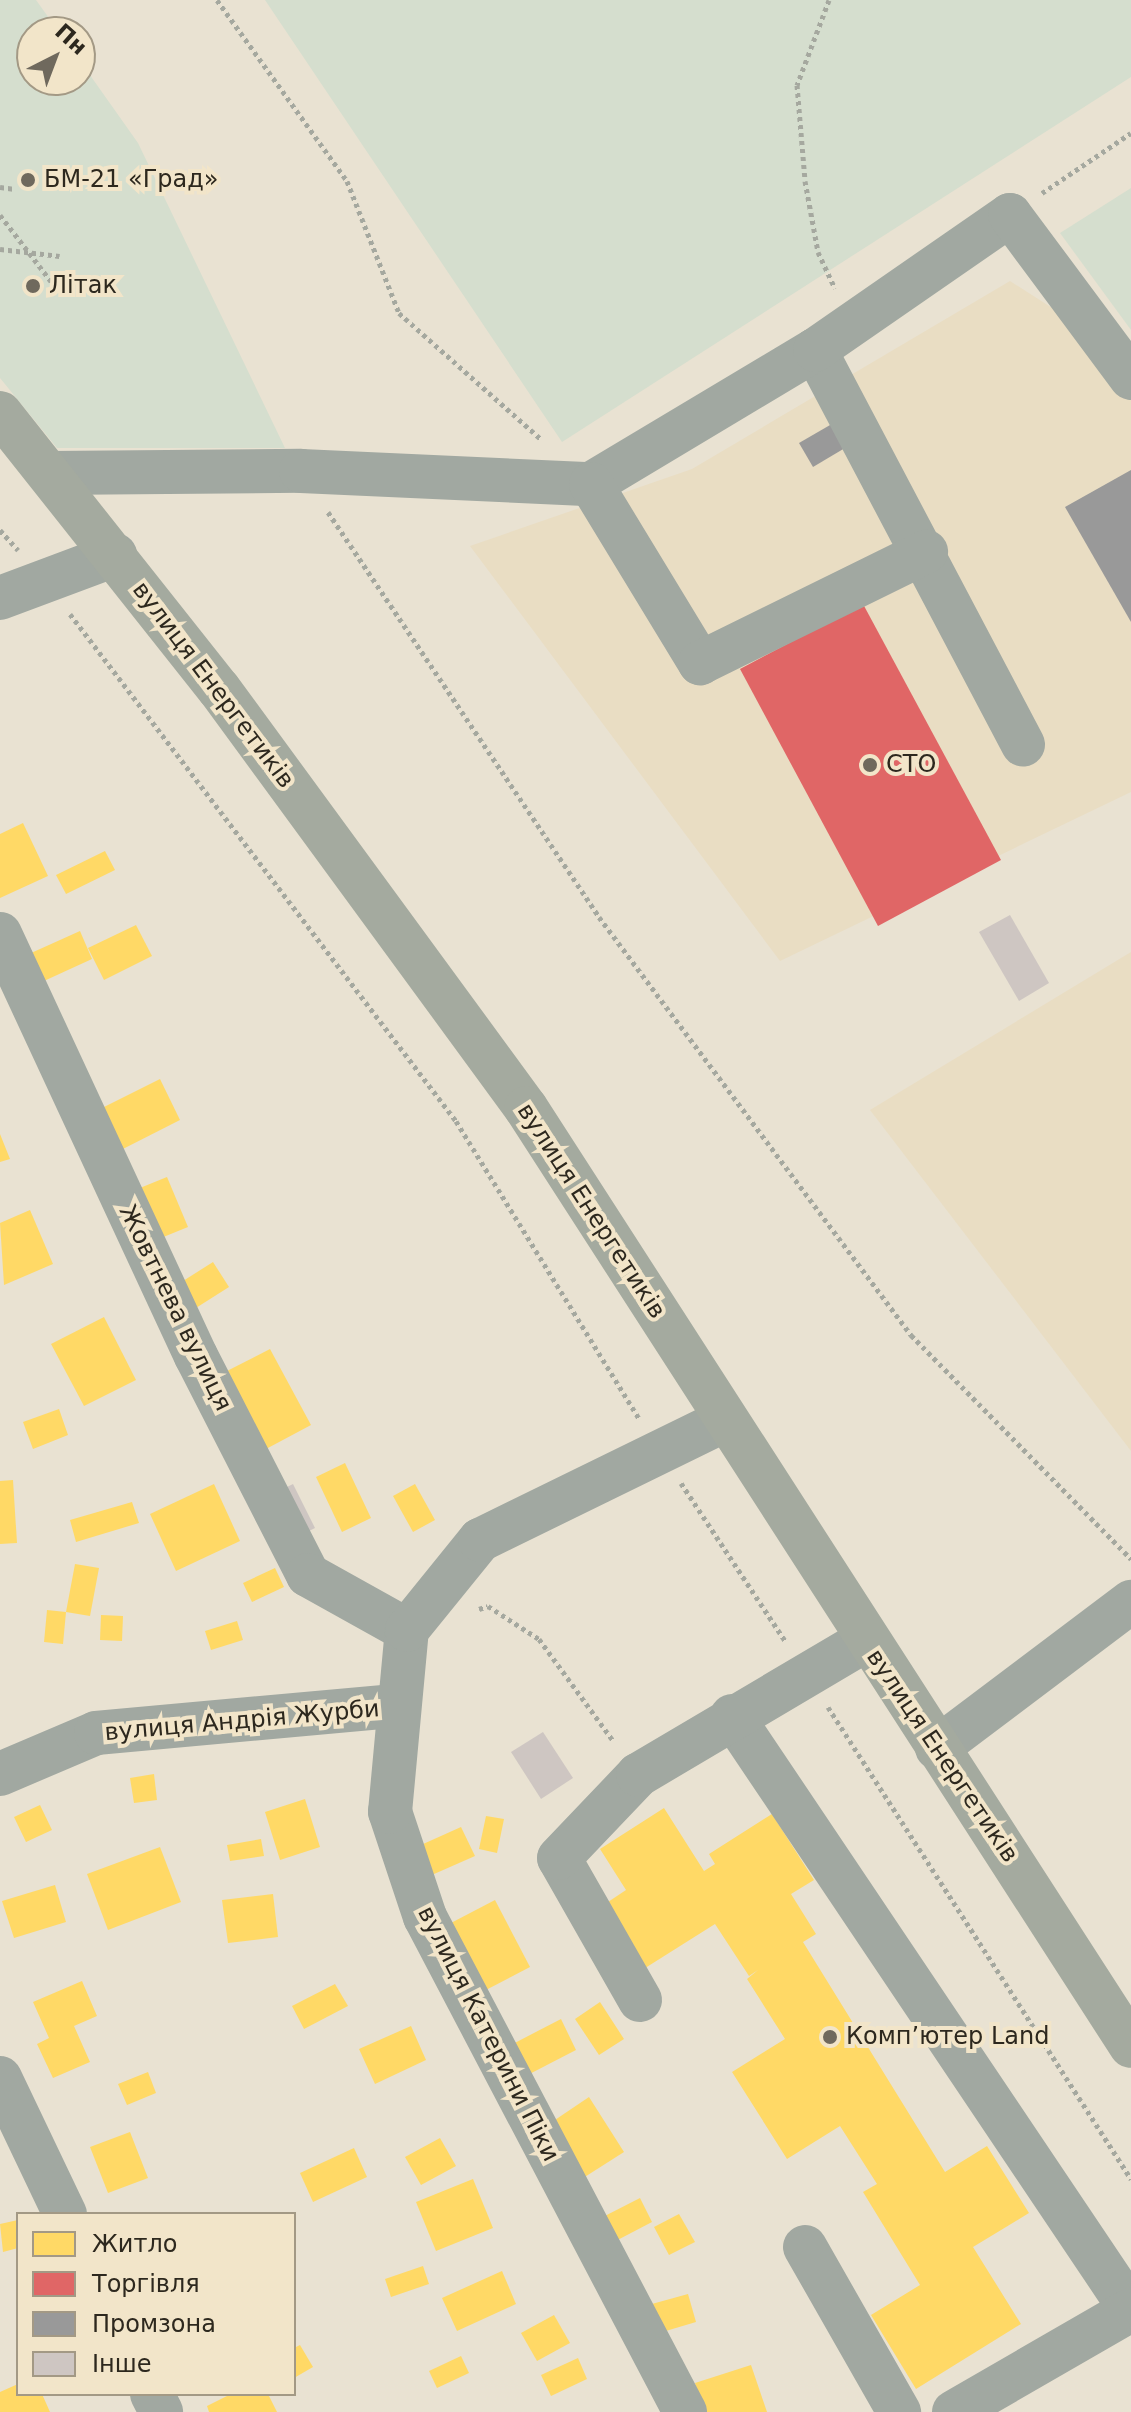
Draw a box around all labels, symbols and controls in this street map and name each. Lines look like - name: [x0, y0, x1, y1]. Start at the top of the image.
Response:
- north arrow: [16, 16, 96, 96]
- text: Пн: [50, 19, 92, 60]
- place label: БМ-21 «Град»: [44, 166, 219, 194]
- marker: БМ-21 «Град»: [19, 171, 37, 189]
- place label: Літак: [49, 272, 117, 300]
- marker: Літак: [24, 277, 42, 295]
- street label: вулиця Енергетиків: [126, 576, 300, 794]
- place label: СТО: [886, 751, 936, 779]
- marker: СТО: [861, 756, 879, 774]
- street label: вулиця Енергетиків: [511, 1098, 671, 1324]
- street label: Жовтнева вулиця: [113, 1200, 237, 1416]
- street label: вулиця Енергетиків: [860, 1644, 1024, 1868]
- street label: вулиця Андрія Журби: [103, 1695, 381, 1747]
- street label: вулиця Катерини Піки: [411, 1902, 565, 2166]
- place label: Комп’ютер Land: [846, 2023, 1049, 2051]
- marker: Комп’ютер Land: [821, 2028, 839, 2046]
- legend: [16, 2212, 296, 2396]
- text: Житло: [92, 2230, 177, 2258]
- text: Торгівля: [92, 2270, 200, 2298]
- text: Промзона: [92, 2310, 216, 2338]
- text: Інше: [92, 2350, 152, 2378]

